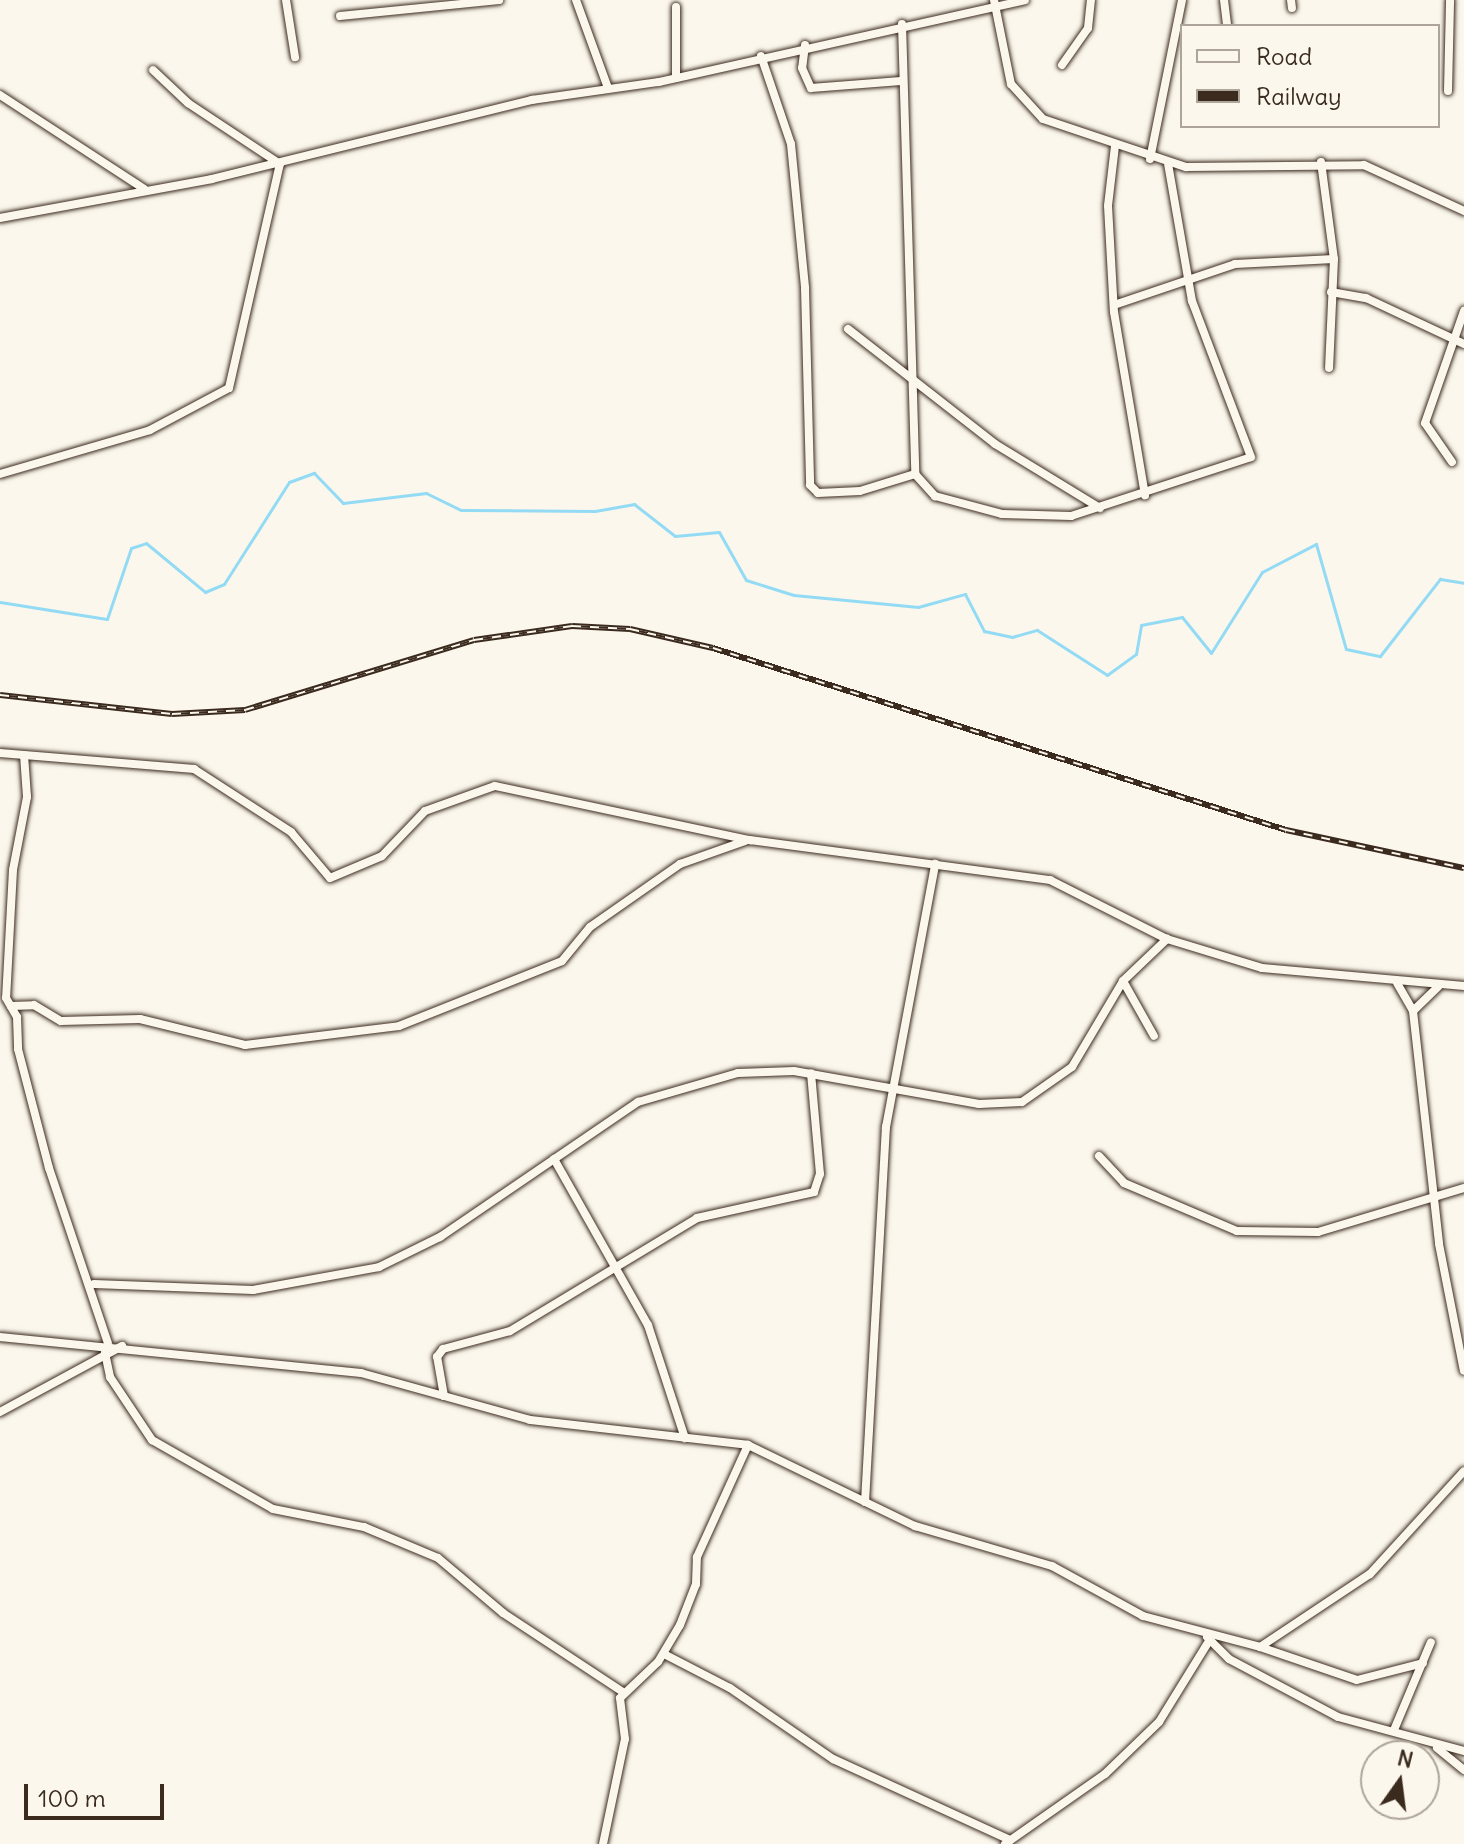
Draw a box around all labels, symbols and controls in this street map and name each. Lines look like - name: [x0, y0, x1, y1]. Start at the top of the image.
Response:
- legend: [1180, 24, 1440, 128]
- text: Road: [1256, 41, 1312, 71]
- text: Railway: [1256, 81, 1342, 111]
- north arrow: [1360, 1740, 1440, 1820]
- text: N: [1395, 1743, 1416, 1774]
- scale bar: [28, 1768, 168, 1818]
- text: 100 m: [38, 1783, 106, 1813]

